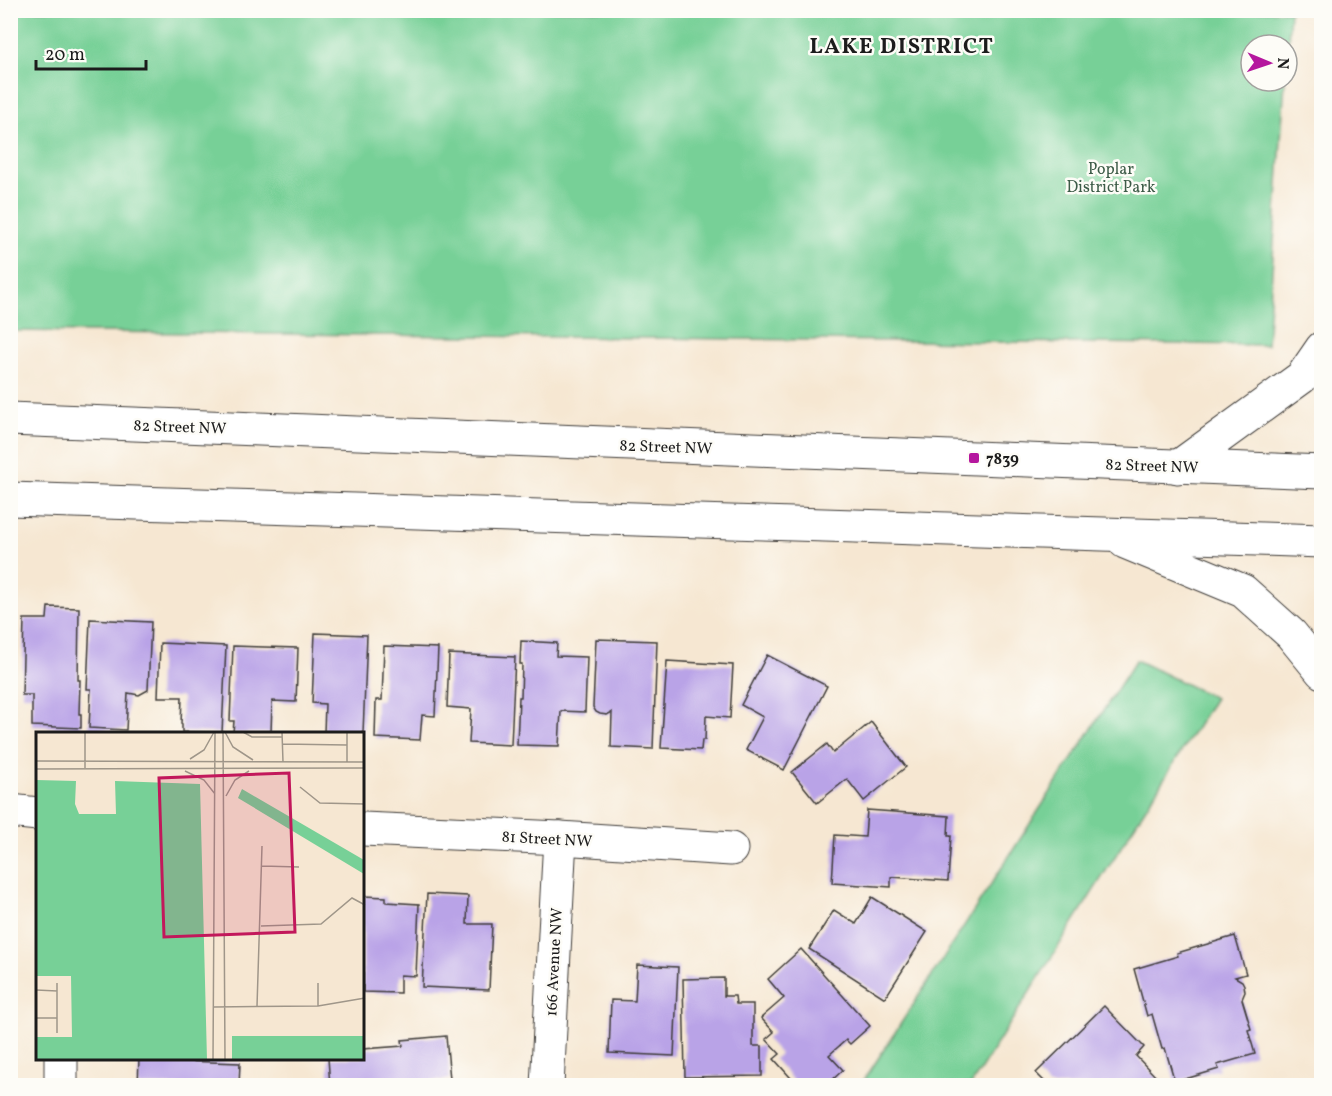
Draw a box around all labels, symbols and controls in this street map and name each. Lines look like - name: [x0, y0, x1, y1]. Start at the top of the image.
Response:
- district label: LAKE DISTRICT: [810, 32, 994, 63]
- scale bar: [36, 33, 146, 71]
- north arrow: [1239, 33, 1299, 93]
- text: 20 m: [45, 43, 85, 68]
- text: N: [1271, 57, 1293, 70]
- park label: Poplar District Park: [1066, 159, 1156, 199]
- street label: 82 Street NW: [133, 415, 227, 441]
- street label: 82 Street NW: [619, 435, 713, 461]
- place label: 7839: [986, 449, 1019, 471]
- marker: 7839: [967, 451, 981, 465]
- street label: 82 Street NW: [1105, 454, 1199, 480]
- inset map: [36, 732, 364, 1060]
- street label: 81 Street NW: [501, 827, 593, 853]
- street label: 166 Avenue NW: [541, 907, 569, 1017]

